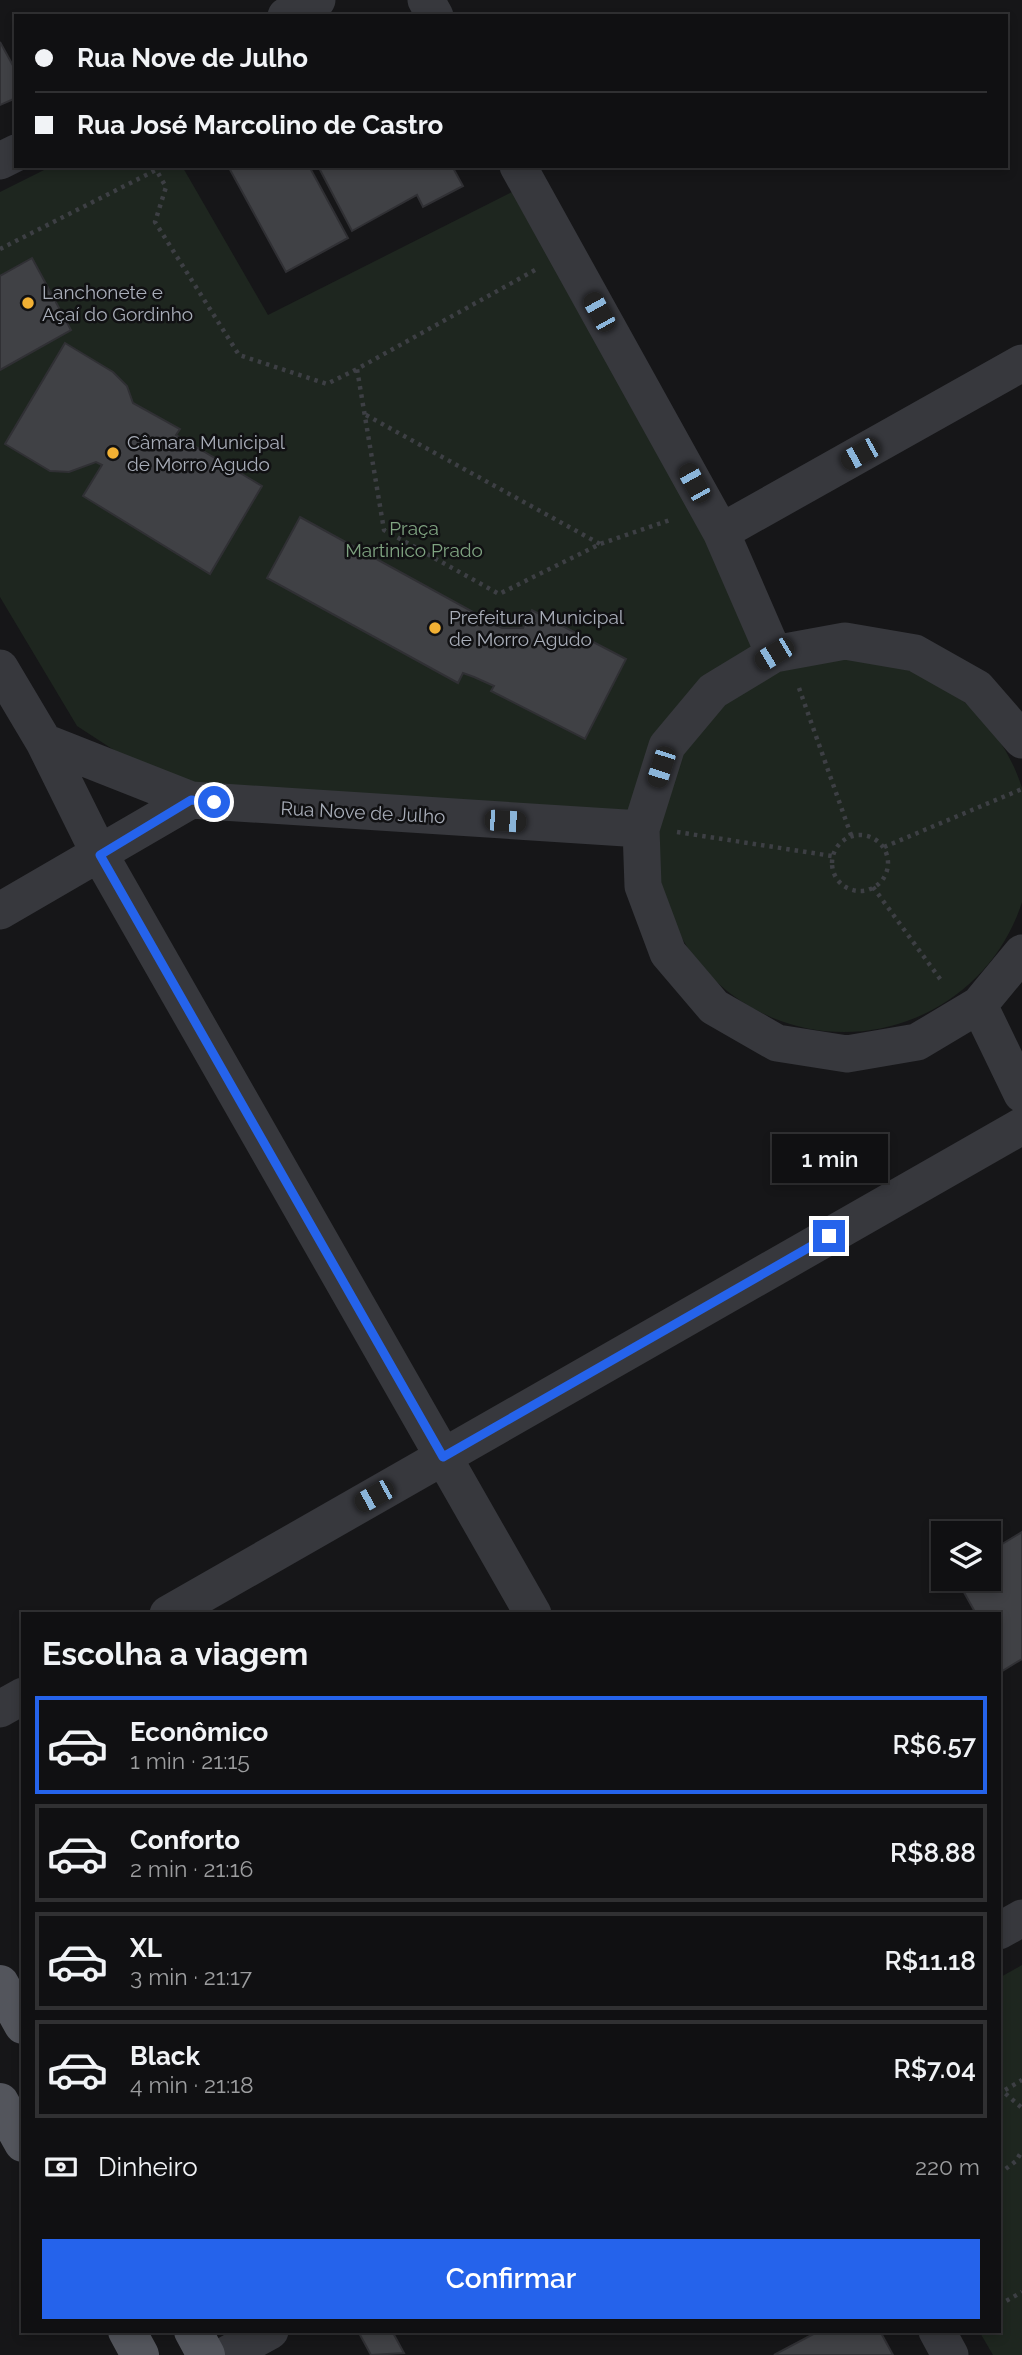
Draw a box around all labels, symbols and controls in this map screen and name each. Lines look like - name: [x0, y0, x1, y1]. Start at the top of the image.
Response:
- text: Rua Nove de Julho: [77, 43, 308, 73]
- text: Rua José Marcolino de Castro: [77, 110, 443, 140]
- place label: Lanchonete e Açaí do Gordinho: [42, 281, 193, 325]
- car: [580, 289, 619, 335]
- marker: Lanchonete e Açaí do Gordinho: [20, 295, 36, 311]
- place label: Câmara Municipal de Morro Agudo: [127, 431, 286, 475]
- car: [837, 435, 884, 473]
- marker: Câmara Municipal de Morro Agudo: [105, 445, 121, 461]
- car: [675, 460, 714, 506]
- park label: Praça Martinico Prado: [345, 517, 483, 561]
- place label: Prefeitura Municipal de Morro Agudo: [449, 606, 625, 650]
- marker: Prefeitura Municipal de Morro Agudo: [427, 620, 443, 636]
- car: [751, 634, 798, 674]
- car: [645, 744, 678, 790]
- route start: [198, 786, 230, 818]
- street label: Rua Nove de Julho: [280, 797, 446, 827]
- car: [484, 809, 527, 833]
- callout: 1 min: [771, 1134, 887, 1184]
- text: 1 min: [801, 1145, 859, 1172]
- route end: [813, 1220, 845, 1252]
- car: [351, 1477, 398, 1515]
- map controls: [931, 1521, 1001, 1591]
- button: layers: [931, 1521, 1001, 1591]
- text: Escolha a viagem: [42, 1635, 308, 1672]
- icon: car: [46, 1714, 109, 1777]
- text: Econômico: [130, 1717, 268, 1747]
- text: R$6.57: [893, 1730, 976, 1760]
- text: 1 min · 21:15: [130, 1747, 250, 1774]
- icon: car: [46, 1822, 109, 1885]
- text: Conforto: [130, 1825, 240, 1855]
- text: R$8.88: [890, 1838, 976, 1868]
- text: 2 min · 21:16: [130, 1855, 253, 1882]
- icon: car: [46, 1930, 109, 1993]
- text: XL: [130, 1933, 162, 1963]
- text: R$11.18: [885, 1946, 976, 1976]
- text: 3 min · 21:17: [130, 1963, 252, 1990]
- icon: car: [46, 2038, 109, 2101]
- text: Black: [130, 2041, 200, 2071]
- text: R$7.04: [894, 2054, 976, 2084]
- text: 4 min · 21:18: [130, 2071, 254, 2098]
- icon: cash: [42, 2148, 80, 2186]
- text: Dinheiro: [98, 2152, 198, 2182]
- text: 220 m: [915, 2153, 980, 2180]
- button: Confirmar: [42, 2239, 980, 2319]

